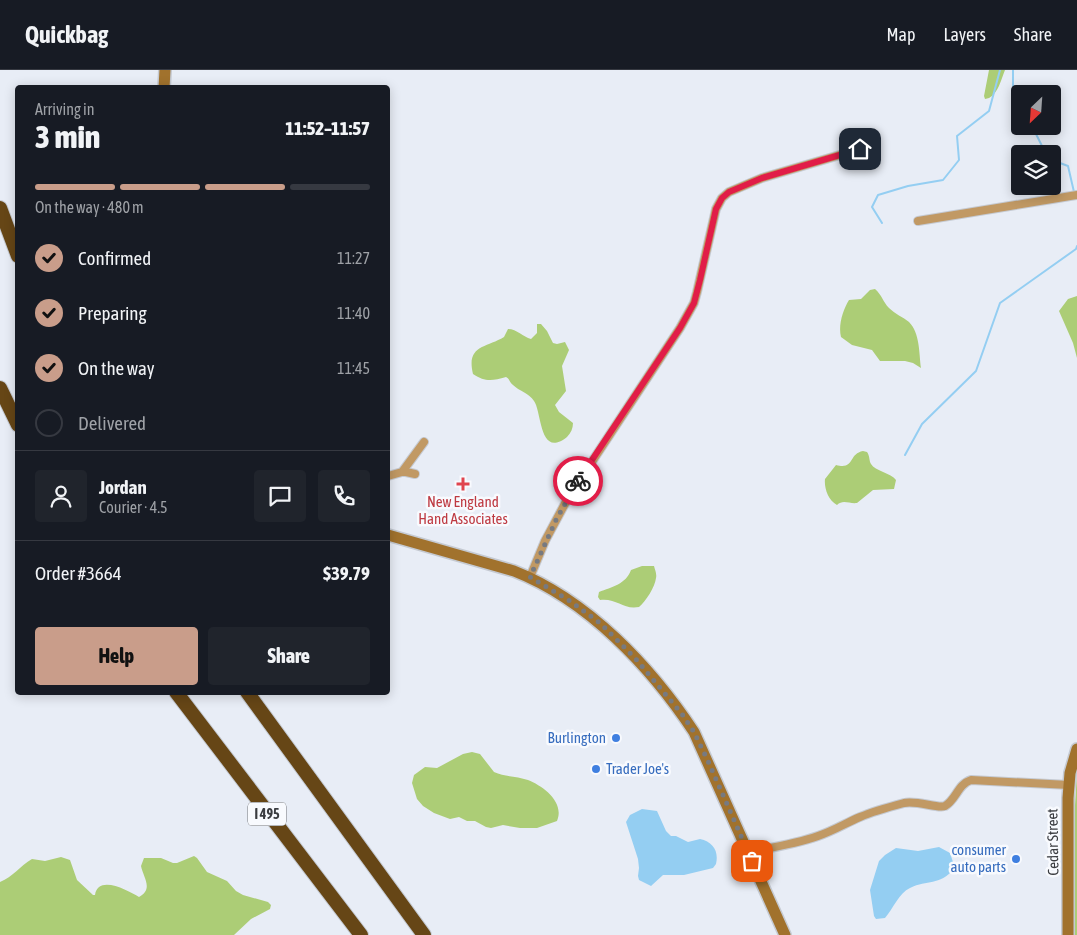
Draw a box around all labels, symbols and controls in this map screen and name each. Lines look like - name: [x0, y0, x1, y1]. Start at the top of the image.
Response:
- text: Quickbag: [25, 21, 108, 48]
- text: Map: [886, 24, 915, 45]
- text: Layers: [943, 24, 986, 45]
- text: Share: [1014, 24, 1052, 45]
- north arrow: [1011, 85, 1061, 135]
- map controls: [1011, 85, 1061, 195]
- text: Arriving in: [35, 100, 95, 118]
- text: 11:52–11:57: [285, 117, 370, 139]
- text: 3 min: [35, 118, 100, 155]
- pin: [839, 128, 881, 170]
- icon: home: [846, 135, 874, 163]
- button: layers: [1011, 145, 1061, 195]
- text: On the way · 480 m: [35, 198, 144, 216]
- icon: check: [35, 244, 63, 272]
- text: Confirmed: [78, 247, 151, 269]
- text: 11:27: [337, 249, 370, 267]
- icon: check: [35, 299, 63, 327]
- text: Preparing: [78, 302, 147, 324]
- text: 11:40: [337, 304, 370, 322]
- icon: check: [35, 354, 63, 382]
- text: On the way: [78, 357, 155, 379]
- text: 11:45: [337, 359, 370, 377]
- text: Delivered: [78, 412, 146, 434]
- courier: [553, 456, 603, 506]
- icon: bike: [564, 467, 592, 495]
- button: person: [35, 470, 87, 522]
- button: chat: [254, 470, 306, 522]
- button: phone: [318, 470, 370, 522]
- text: Jordan: [99, 476, 147, 498]
- marker: New England Hand Associates: [456, 477, 470, 491]
- place label: New England Hand Associates: [418, 493, 508, 527]
- text: Courier · 4.5: [99, 498, 168, 516]
- text: Order #3664: [35, 562, 122, 584]
- text: $39.79: [323, 562, 370, 584]
- button: Help: [35, 627, 198, 685]
- button: Share: [208, 627, 370, 685]
- place label: Burlington: [548, 729, 606, 746]
- marker: Burlington: [610, 732, 622, 744]
- place label: Trader Joe's: [606, 760, 669, 777]
- marker: Trader Joe's: [590, 763, 602, 775]
- road number: I 495: [248, 802, 286, 826]
- street label: Cedar Street: [1043, 808, 1062, 876]
- pin: [731, 840, 773, 882]
- place label: consumer auto parts: [951, 841, 1007, 875]
- icon: bag: [738, 847, 766, 875]
- marker: consumer auto parts: [1010, 853, 1022, 865]

